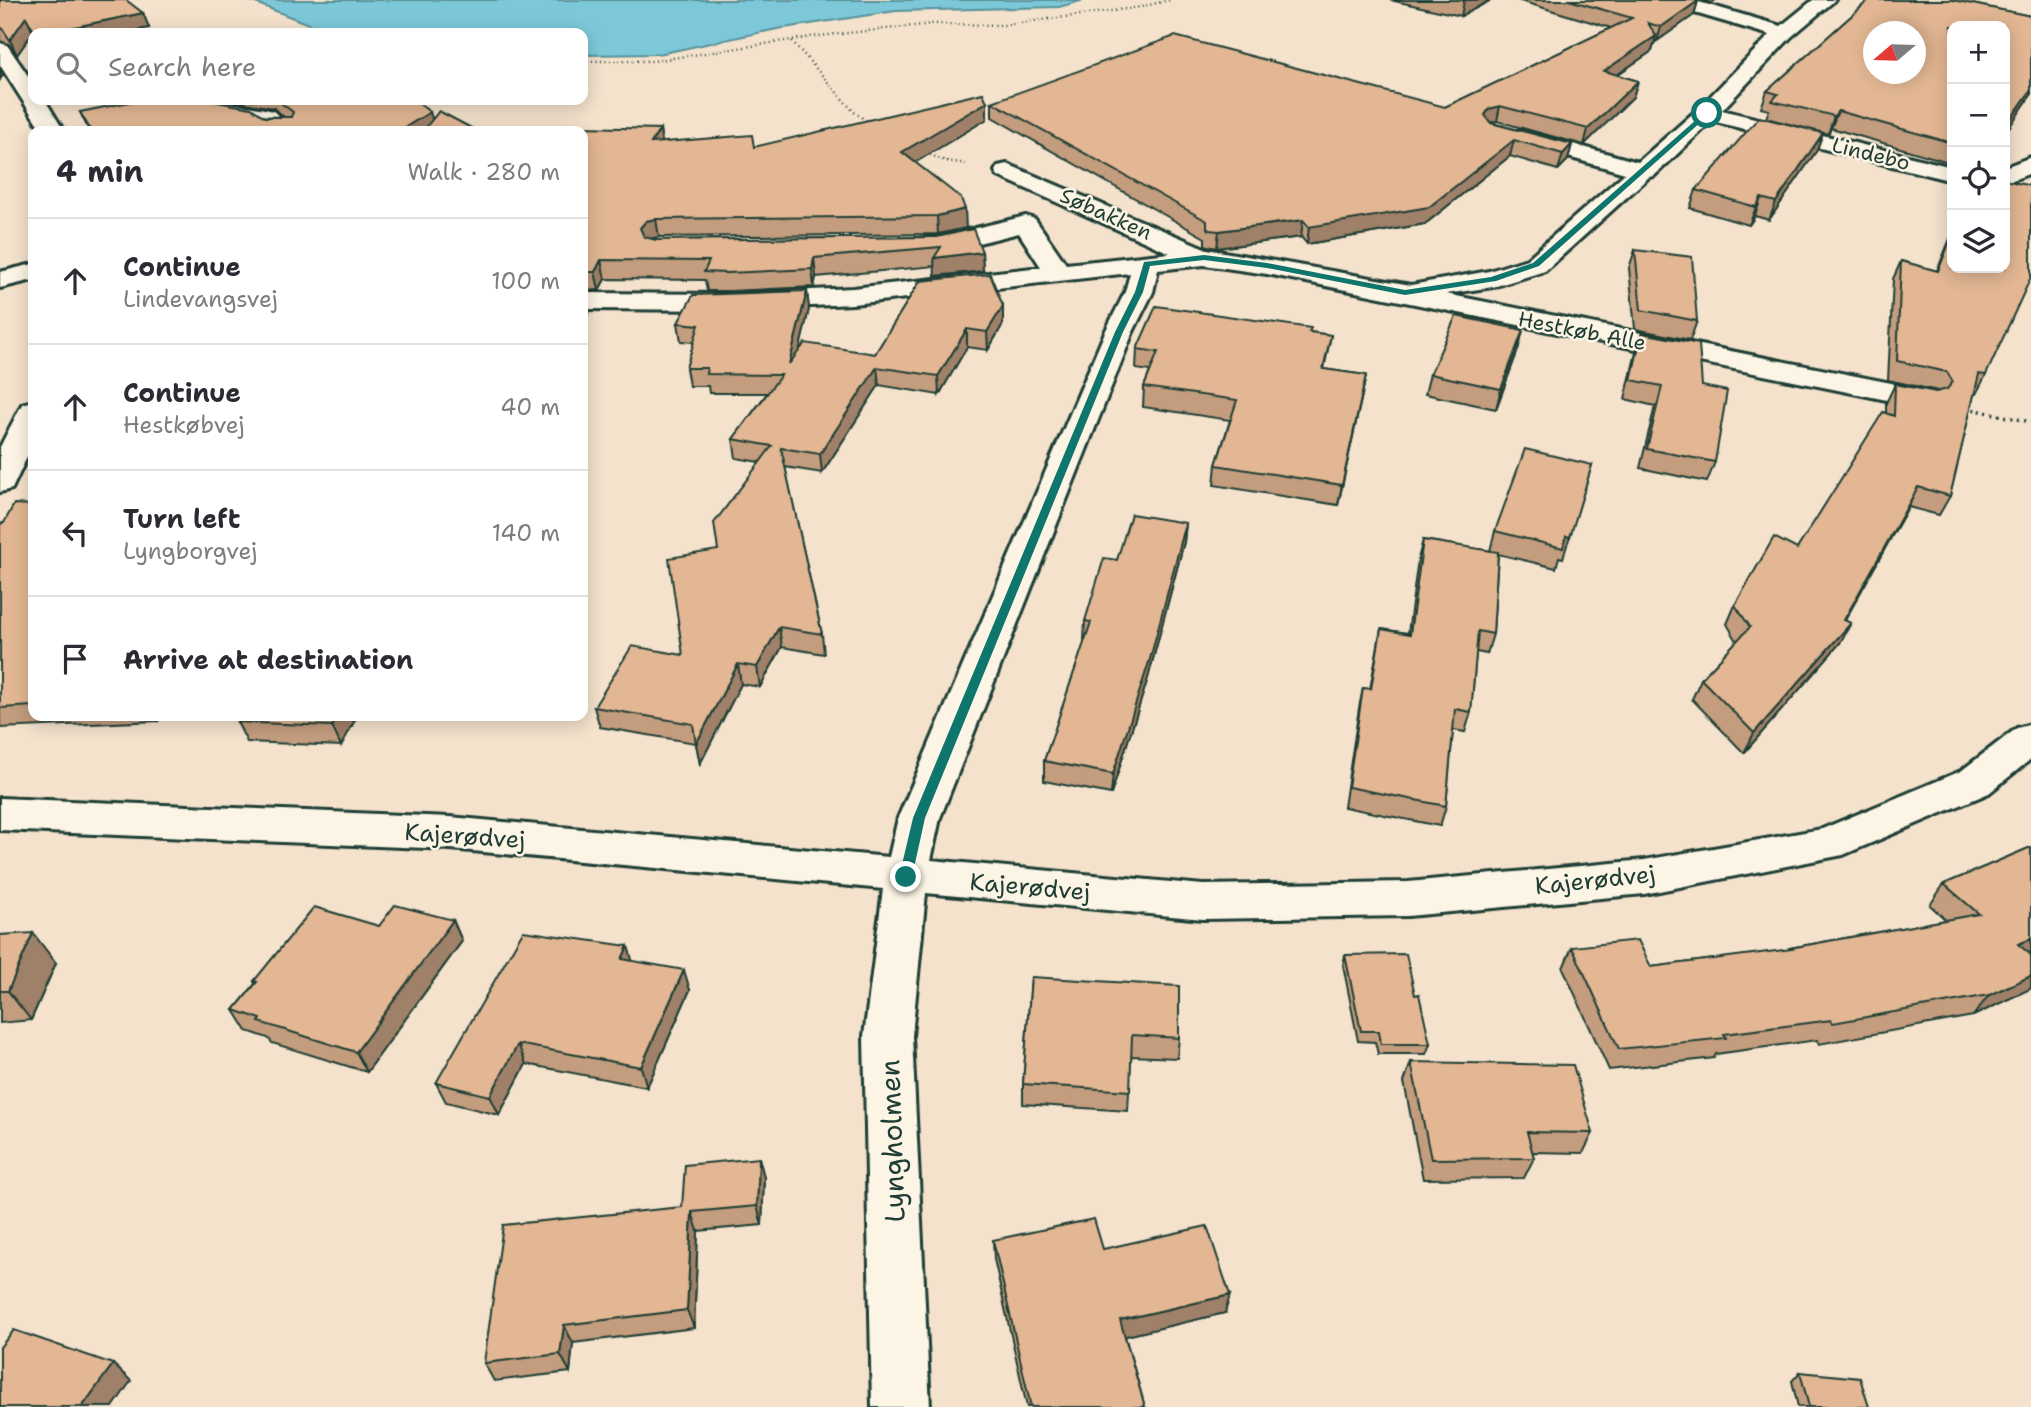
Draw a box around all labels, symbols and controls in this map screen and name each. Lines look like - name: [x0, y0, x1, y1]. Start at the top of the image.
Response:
- north arrow: [1863, 21, 1926, 84]
- map controls: [1947, 21, 2010, 273]
- button: +: [1947, 21, 2010, 84]
- search box: [28, 28, 588, 105]
- icon: search: [52, 48, 90, 86]
- text: Search here: [108, 49, 257, 84]
- button: −: [1947, 84, 2010, 147]
- route start: [1691, 97, 1722, 128]
- street label: Lindebo: [1829, 131, 1913, 177]
- button: locate: [1947, 147, 2010, 210]
- text: 4 min: [56, 151, 143, 192]
- text: Walk · 280 m: [407, 157, 560, 187]
- street label: Søbakken: [1056, 181, 1156, 247]
- button: layers: [1947, 210, 2010, 273]
- text: Continue: [123, 249, 241, 284]
- icon: ahead: [56, 262, 94, 300]
- text: 100 m: [491, 266, 560, 296]
- text: Lindevangsvej: [123, 284, 278, 314]
- street label: Hestkøb Alle: [1516, 305, 1648, 357]
- text: Continue: [123, 375, 241, 410]
- icon: ahead: [56, 388, 94, 426]
- text: 40 m: [500, 392, 560, 422]
- text: Hestkøbvej: [123, 410, 245, 440]
- text: Turn left: [123, 501, 240, 536]
- icon: left: [56, 514, 94, 552]
- text: 140 m: [492, 518, 560, 548]
- text: Lyngborgvej: [123, 536, 257, 566]
- icon: arrive: [56, 640, 94, 678]
- text: Arrive at destination: [123, 642, 413, 677]
- street label: Kajerødvej: [404, 816, 526, 856]
- street label: Kajerødvej: [1533, 858, 1657, 902]
- route end: [890, 861, 921, 892]
- street label: Kajerødvej: [968, 866, 1092, 908]
- street label: Lyngholmen: [870, 1059, 914, 1223]

